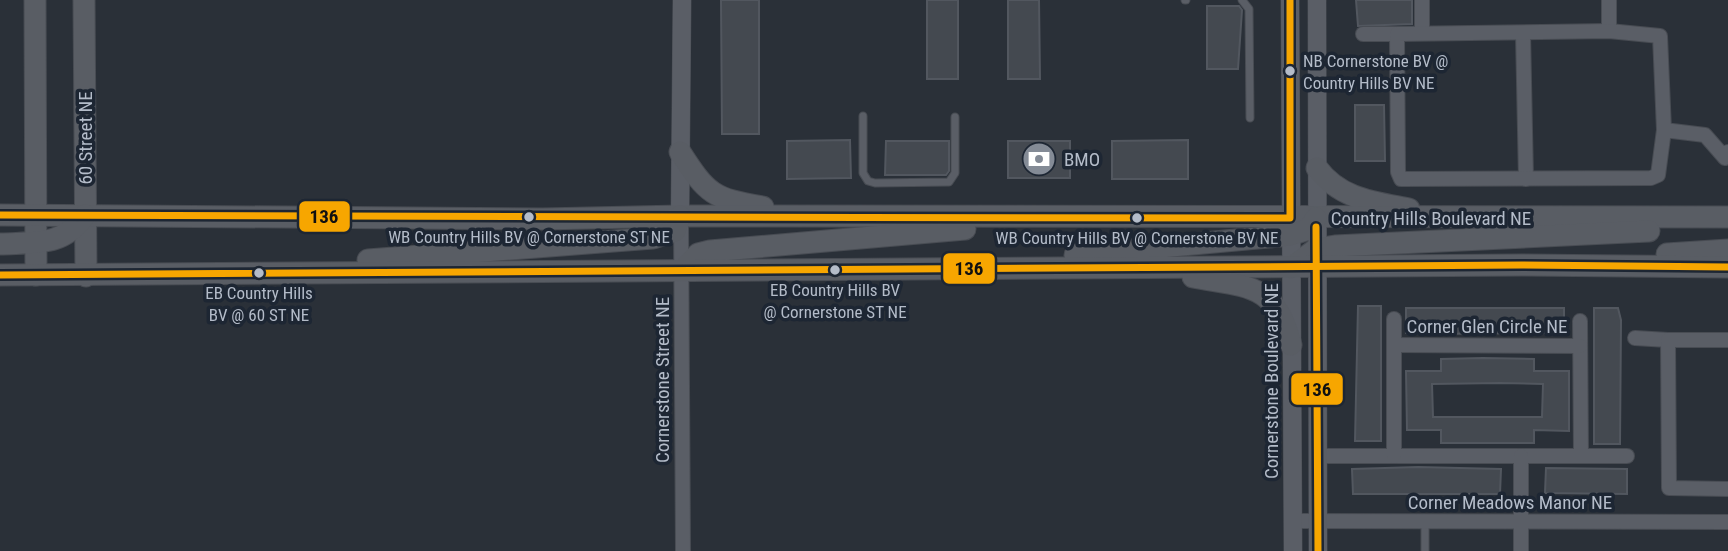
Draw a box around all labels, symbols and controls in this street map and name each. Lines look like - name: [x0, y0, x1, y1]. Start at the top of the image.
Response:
- place label: NB Cornerstone BV @ Country Hills BV NE: [1303, 51, 1448, 93]
- marker: NB Cornerstone BV @ Country Hills BV NE: [1283, 64, 1297, 78]
- street label: 60 Street NE: [74, 91, 97, 185]
- bank icon: BMO: [1020, 140, 1058, 178]
- place label: BMO: [1064, 148, 1100, 171]
- line badge: 136: [298, 200, 351, 233]
- text: 136: [310, 205, 338, 228]
- street label: Country Hills Boulevard NE: [1331, 207, 1531, 230]
- marker: WB Country Hills BV @ Cornerstone ST NE: [522, 210, 536, 224]
- marker: WB Country Hills BV @ Cornerstone BV NE: [1130, 211, 1144, 225]
- place label: WB Country Hills BV @ Cornerstone ST NE: [388, 227, 670, 247]
- place label: WB Country Hills BV @ Cornerstone BV NE: [996, 228, 1278, 248]
- line badge: 136: [942, 252, 996, 285]
- text: 136: [955, 257, 983, 280]
- marker: EB Country Hills BV @ Cornerstone ST NE: [828, 263, 842, 277]
- marker: EB Country Hills BV @ 60 ST NE: [252, 266, 266, 280]
- place label: EB Country Hills BV @ Cornerstone ST NE: [763, 280, 907, 322]
- place label: EB Country Hills BV @ 60 ST NE: [205, 283, 313, 325]
- street label: Cornerstone Boulevard NE: [1260, 283, 1283, 479]
- street label: Cornerstone Street NE: [651, 297, 674, 463]
- street label: Corner Glen Circle NE: [1407, 315, 1567, 338]
- line badge: 136: [1290, 372, 1344, 406]
- text: 136: [1303, 378, 1331, 401]
- street label: Corner Meadows Manor NE: [1408, 491, 1612, 514]

